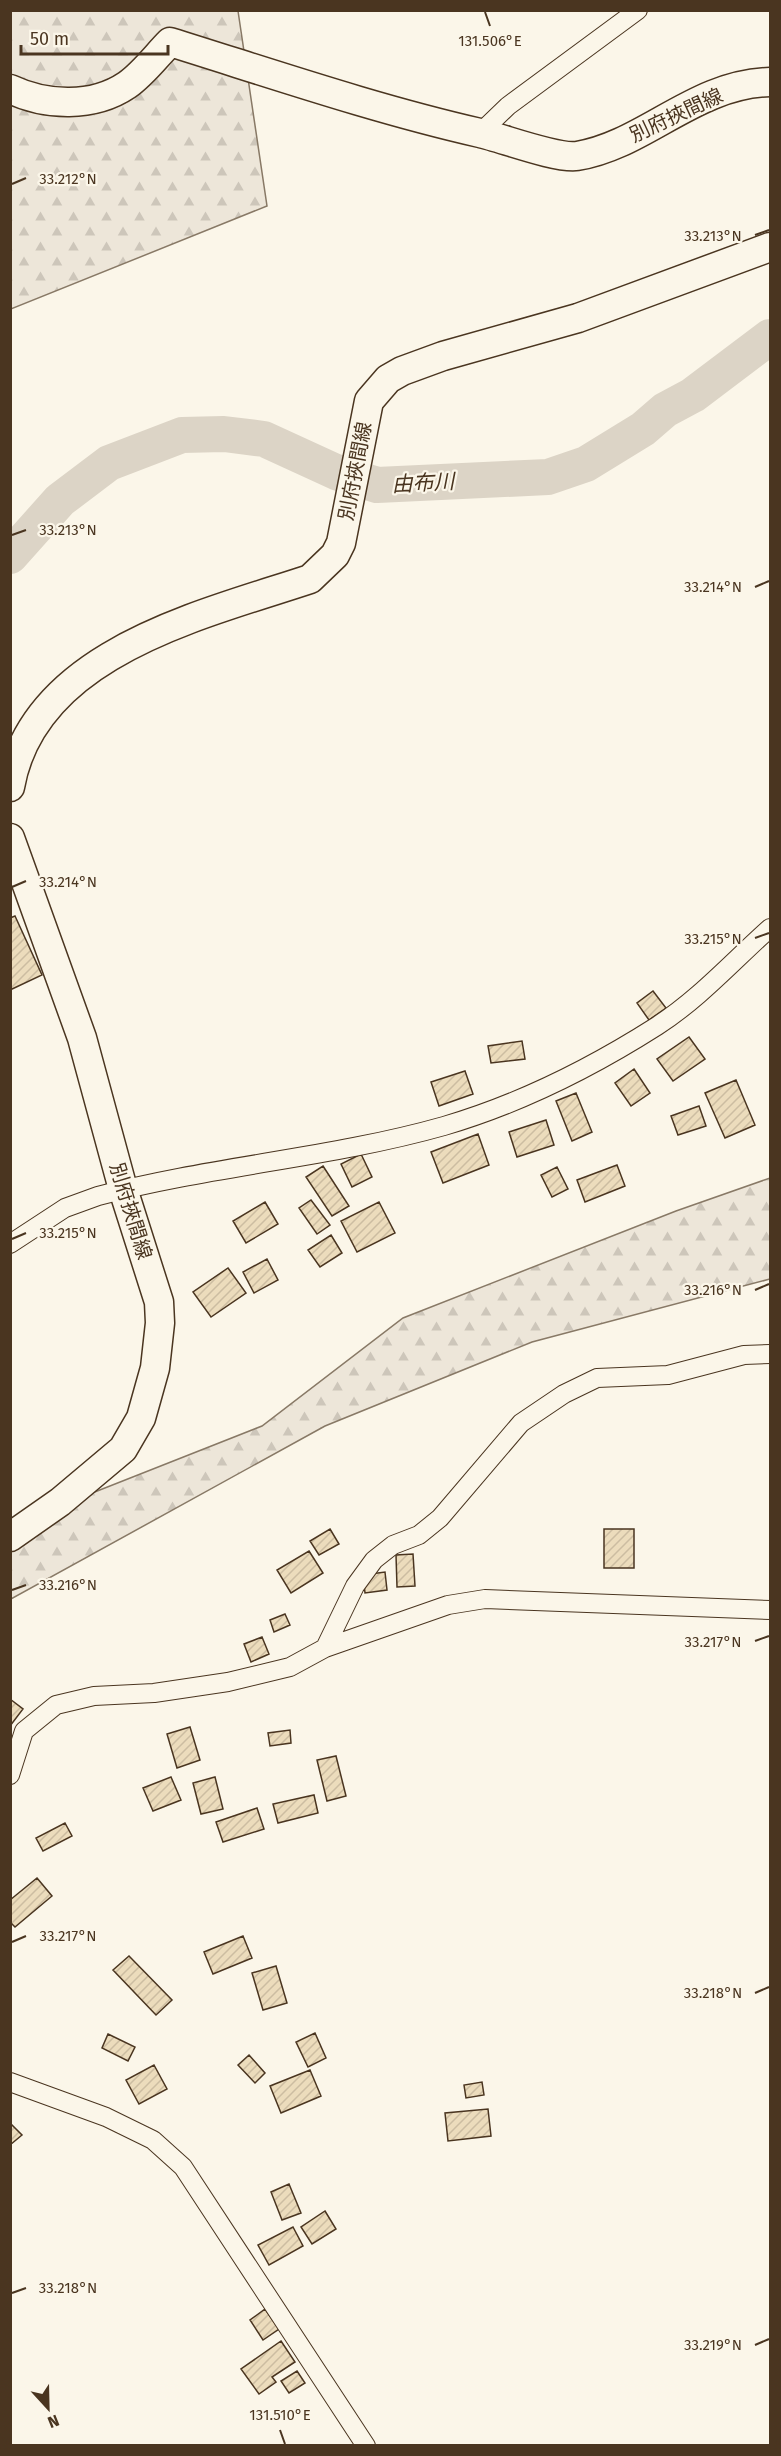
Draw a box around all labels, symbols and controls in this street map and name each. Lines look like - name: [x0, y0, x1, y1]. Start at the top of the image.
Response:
- scale bar: [21, 18, 168, 56]
- text: 50 m: [30, 28, 69, 50]
- text: 131.506°E: [458, 32, 522, 50]
- street label: 別府挾間線: [626, 83, 726, 147]
- text: 33.212°N: [39, 170, 97, 188]
- text: 33.213°N: [684, 227, 742, 245]
- street label: 別府挾間線: [334, 420, 376, 522]
- water label: 由布川: [391, 468, 457, 498]
- text: 33.213°N: [39, 521, 97, 539]
- text: 33.214°N: [684, 578, 742, 596]
- text: 33.214°N: [39, 873, 97, 891]
- text: 33.215°N: [684, 930, 742, 948]
- street label: 別府挾間線: [105, 1160, 157, 1262]
- text: 33.215°N: [39, 1224, 97, 1242]
- text: 33.216°N: [684, 1281, 742, 1299]
- text: 33.216°N: [39, 1576, 97, 1594]
- text: 33.217°N: [684, 1633, 742, 1651]
- text: 33.217°N: [39, 1927, 97, 1945]
- text: 33.218°N: [684, 1984, 742, 2002]
- text: 33.218°N: [39, 2279, 97, 2297]
- text: 33.219°N: [684, 2336, 742, 2354]
- north arrow: [18, 2378, 78, 2438]
- text: 131.510°E: [249, 2406, 311, 2424]
- text: N: [45, 2411, 62, 2432]

